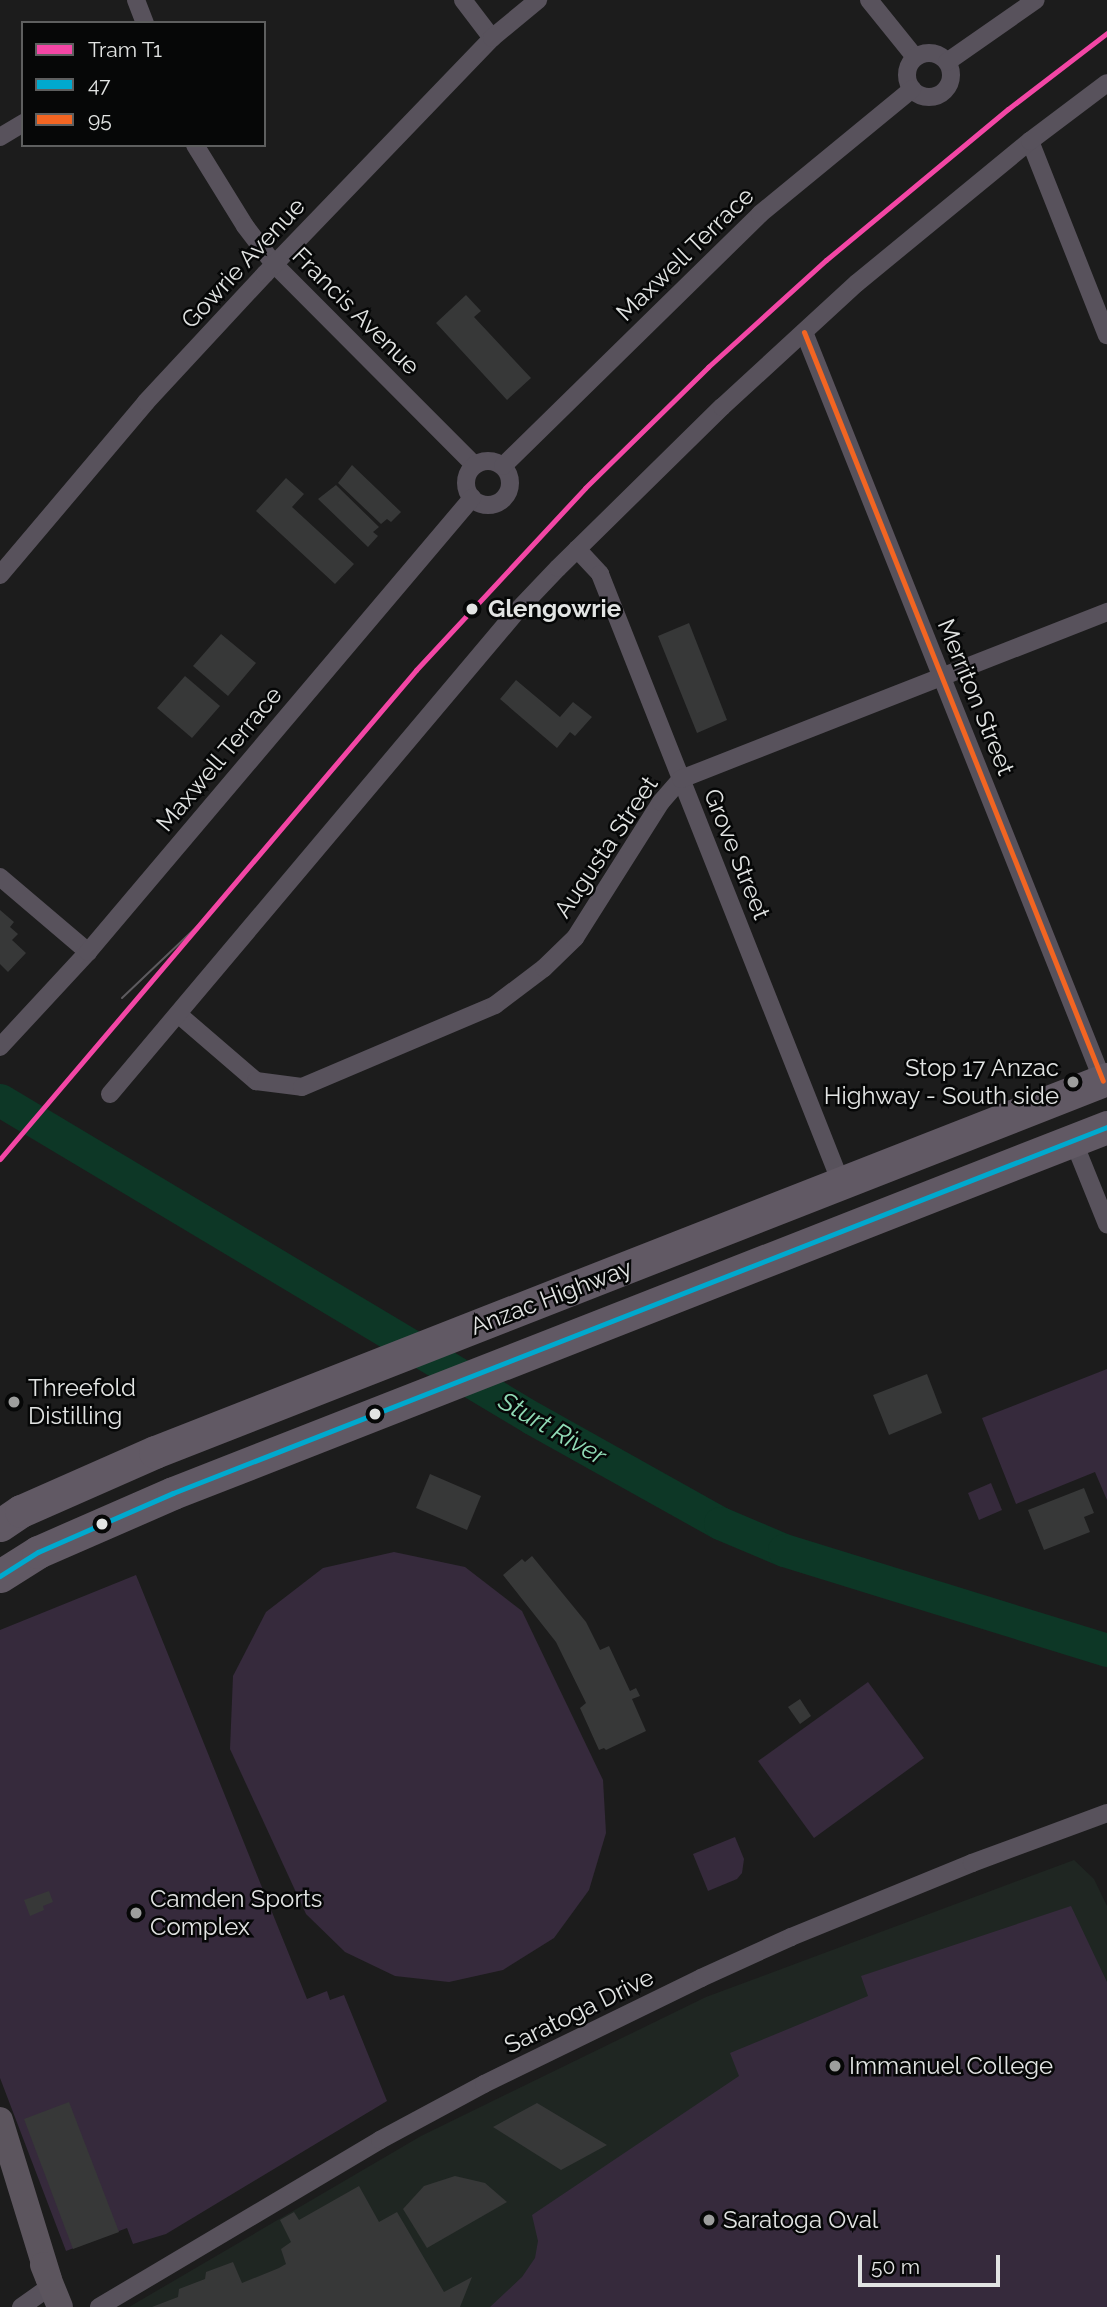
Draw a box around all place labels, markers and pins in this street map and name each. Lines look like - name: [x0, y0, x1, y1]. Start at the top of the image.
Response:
- place label: Glengowrie: [488, 595, 621, 623]
- marker: Glengowrie: [462, 599, 482, 619]
- place label: Stop 17 Anzac Highway - South side: [823, 1054, 1059, 1110]
- marker: Stop 17 Anzac Highway - South side: [1065, 1074, 1081, 1090]
- place label: Threefold Distilling: [28, 1374, 136, 1430]
- marker: Threefold Distilling: [6, 1394, 22, 1410]
- unlabelled marker: [368, 1407, 382, 1421]
- unlabelled marker: [95, 1517, 109, 1531]
- place label: Camden Sports Complex: [150, 1885, 322, 1941]
- marker: Camden Sports Complex: [128, 1905, 144, 1921]
- place label: Immanuel College: [849, 2052, 1054, 2080]
- marker: Immanuel College: [827, 2058, 843, 2074]
- place label: Saratoga Oval: [723, 2206, 878, 2234]
- marker: Saratoga Oval: [701, 2212, 717, 2228]

